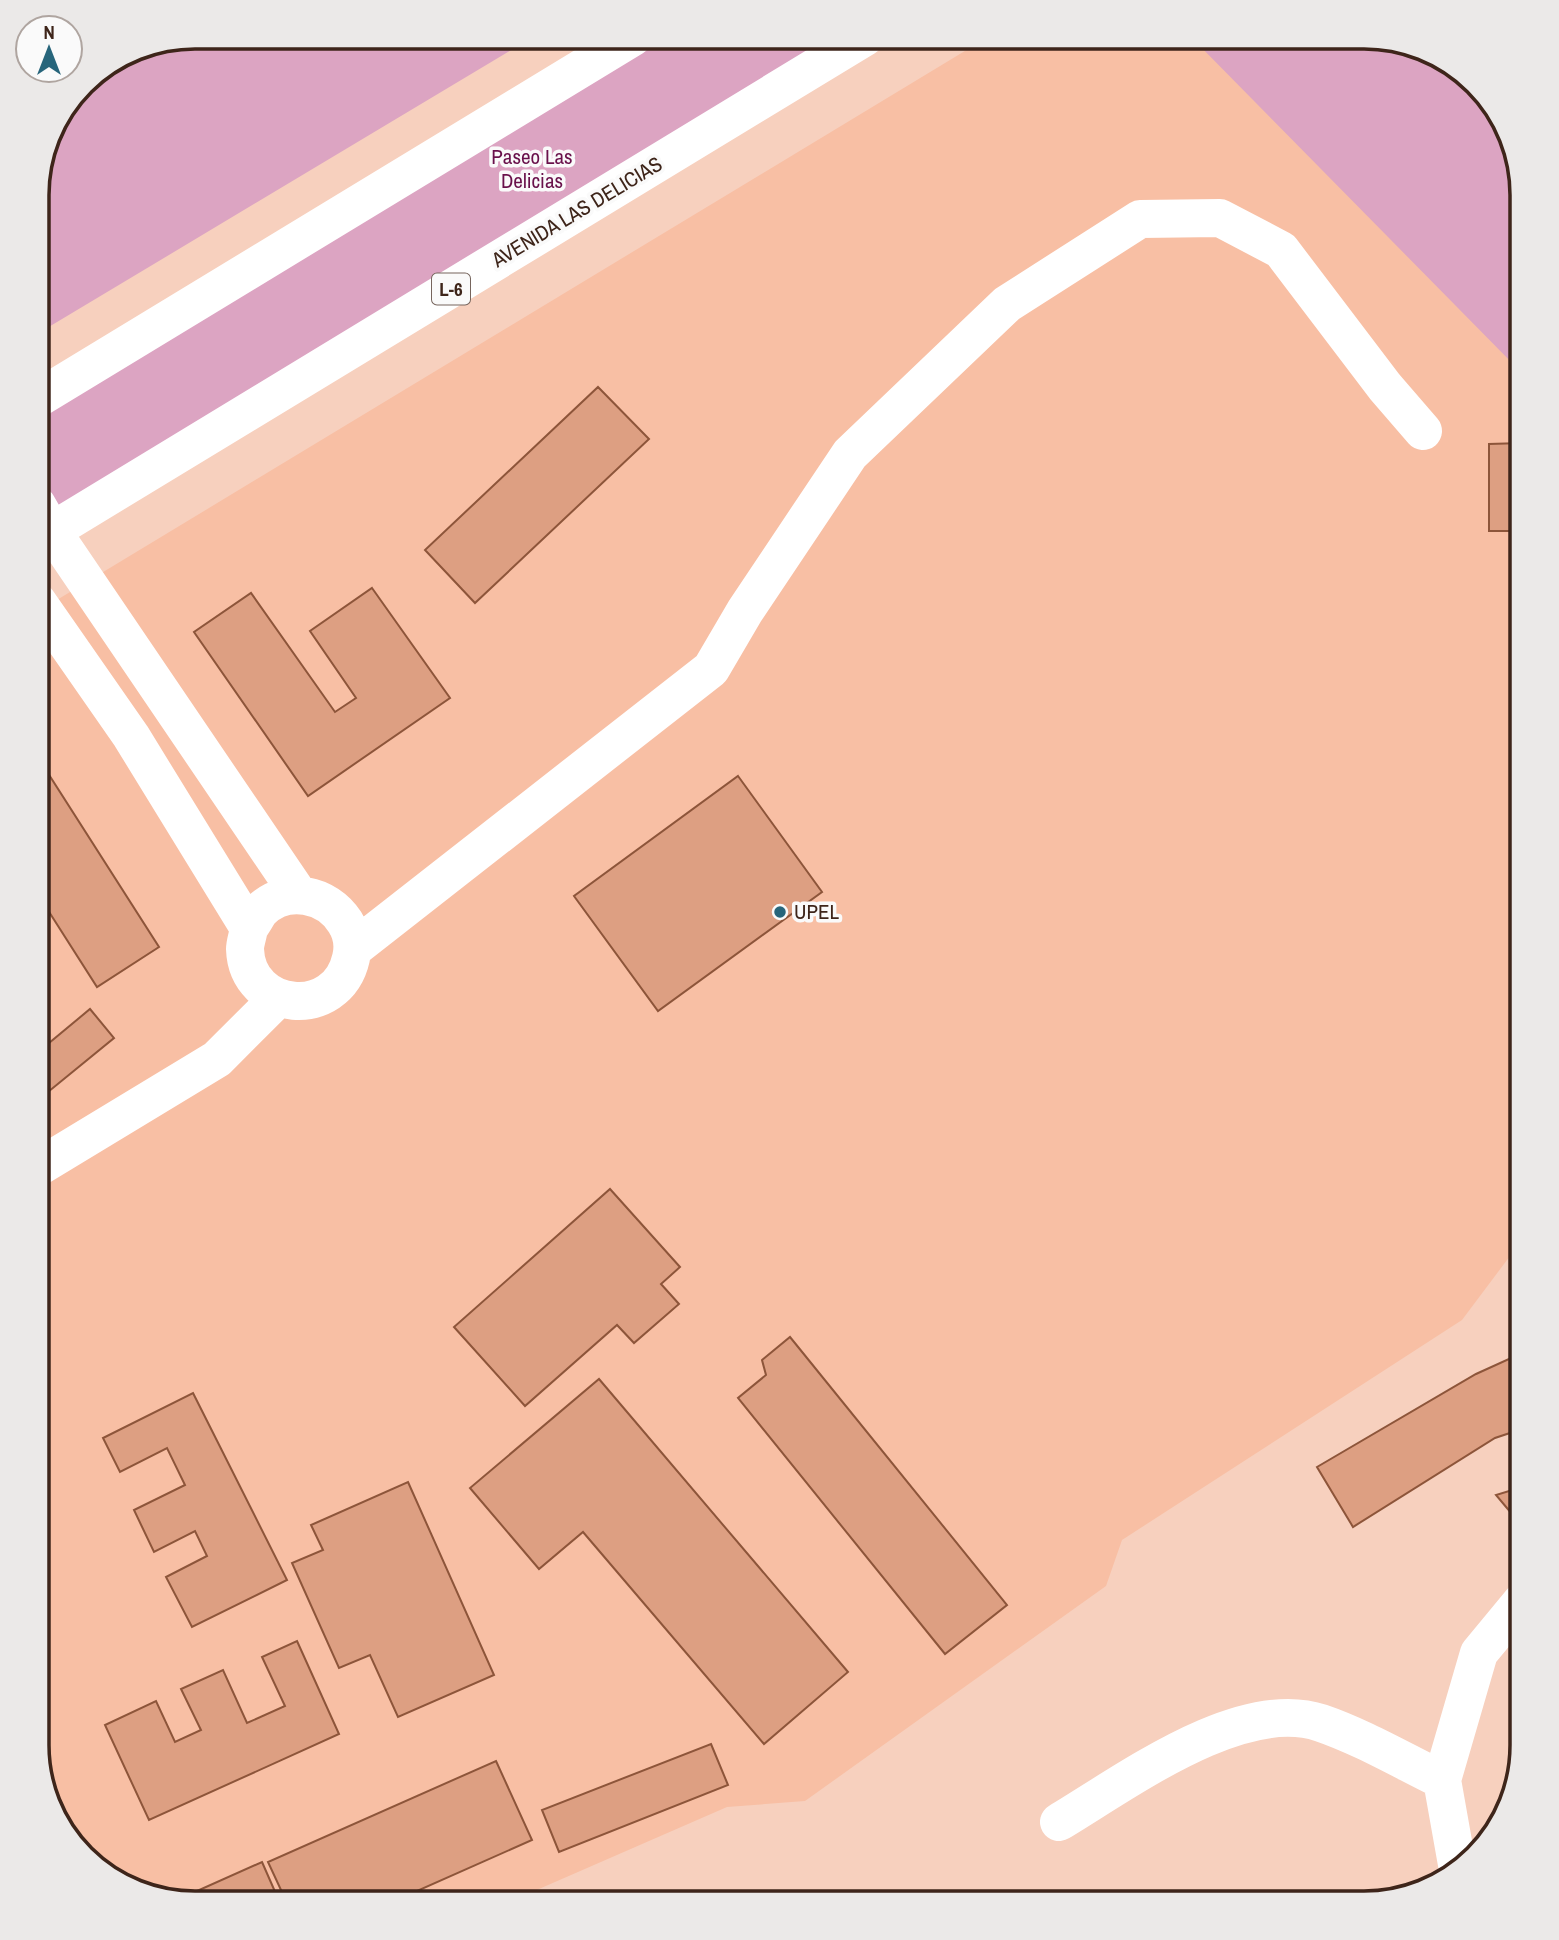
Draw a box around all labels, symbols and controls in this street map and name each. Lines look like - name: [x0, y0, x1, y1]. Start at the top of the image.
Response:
- north arrow: [14, 14, 84, 84]
- text: N: [43, 19, 55, 45]
- park label: Paseo Las Delicias: [491, 142, 573, 195]
- street label: AVENIDA LAS DELICIAS: [485, 149, 667, 274]
- road number: L-6: [432, 274, 470, 304]
- place label: UPEL: [794, 897, 839, 926]
- marker: UPEL: [772, 904, 788, 920]

